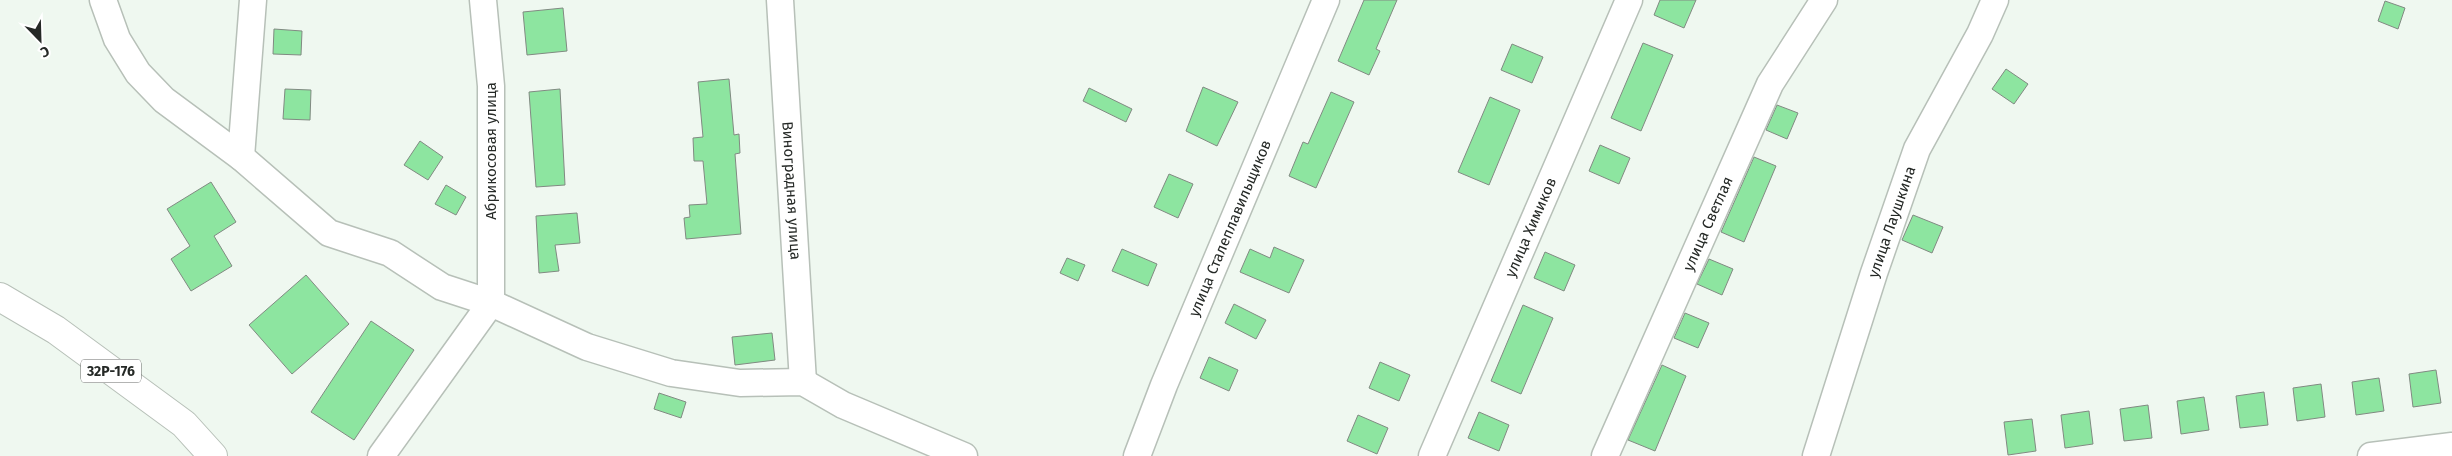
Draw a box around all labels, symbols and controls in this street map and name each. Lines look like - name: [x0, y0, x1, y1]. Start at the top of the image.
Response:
- north arrow: [15, 15, 65, 65]
- text: С: [38, 42, 52, 61]
- street label: Абрикосовая улица: [482, 82, 500, 220]
- street label: Виноградная улица: [778, 121, 805, 260]
- street label: улица Сталеплавильщиков: [1185, 137, 1275, 319]
- street label: улица Лаушкина: [1864, 164, 1919, 280]
- street label: улица Светлая: [1679, 174, 1737, 274]
- street label: улица Химиков: [1501, 175, 1560, 280]
- road number: 32Р-176: [81, 360, 141, 382]

